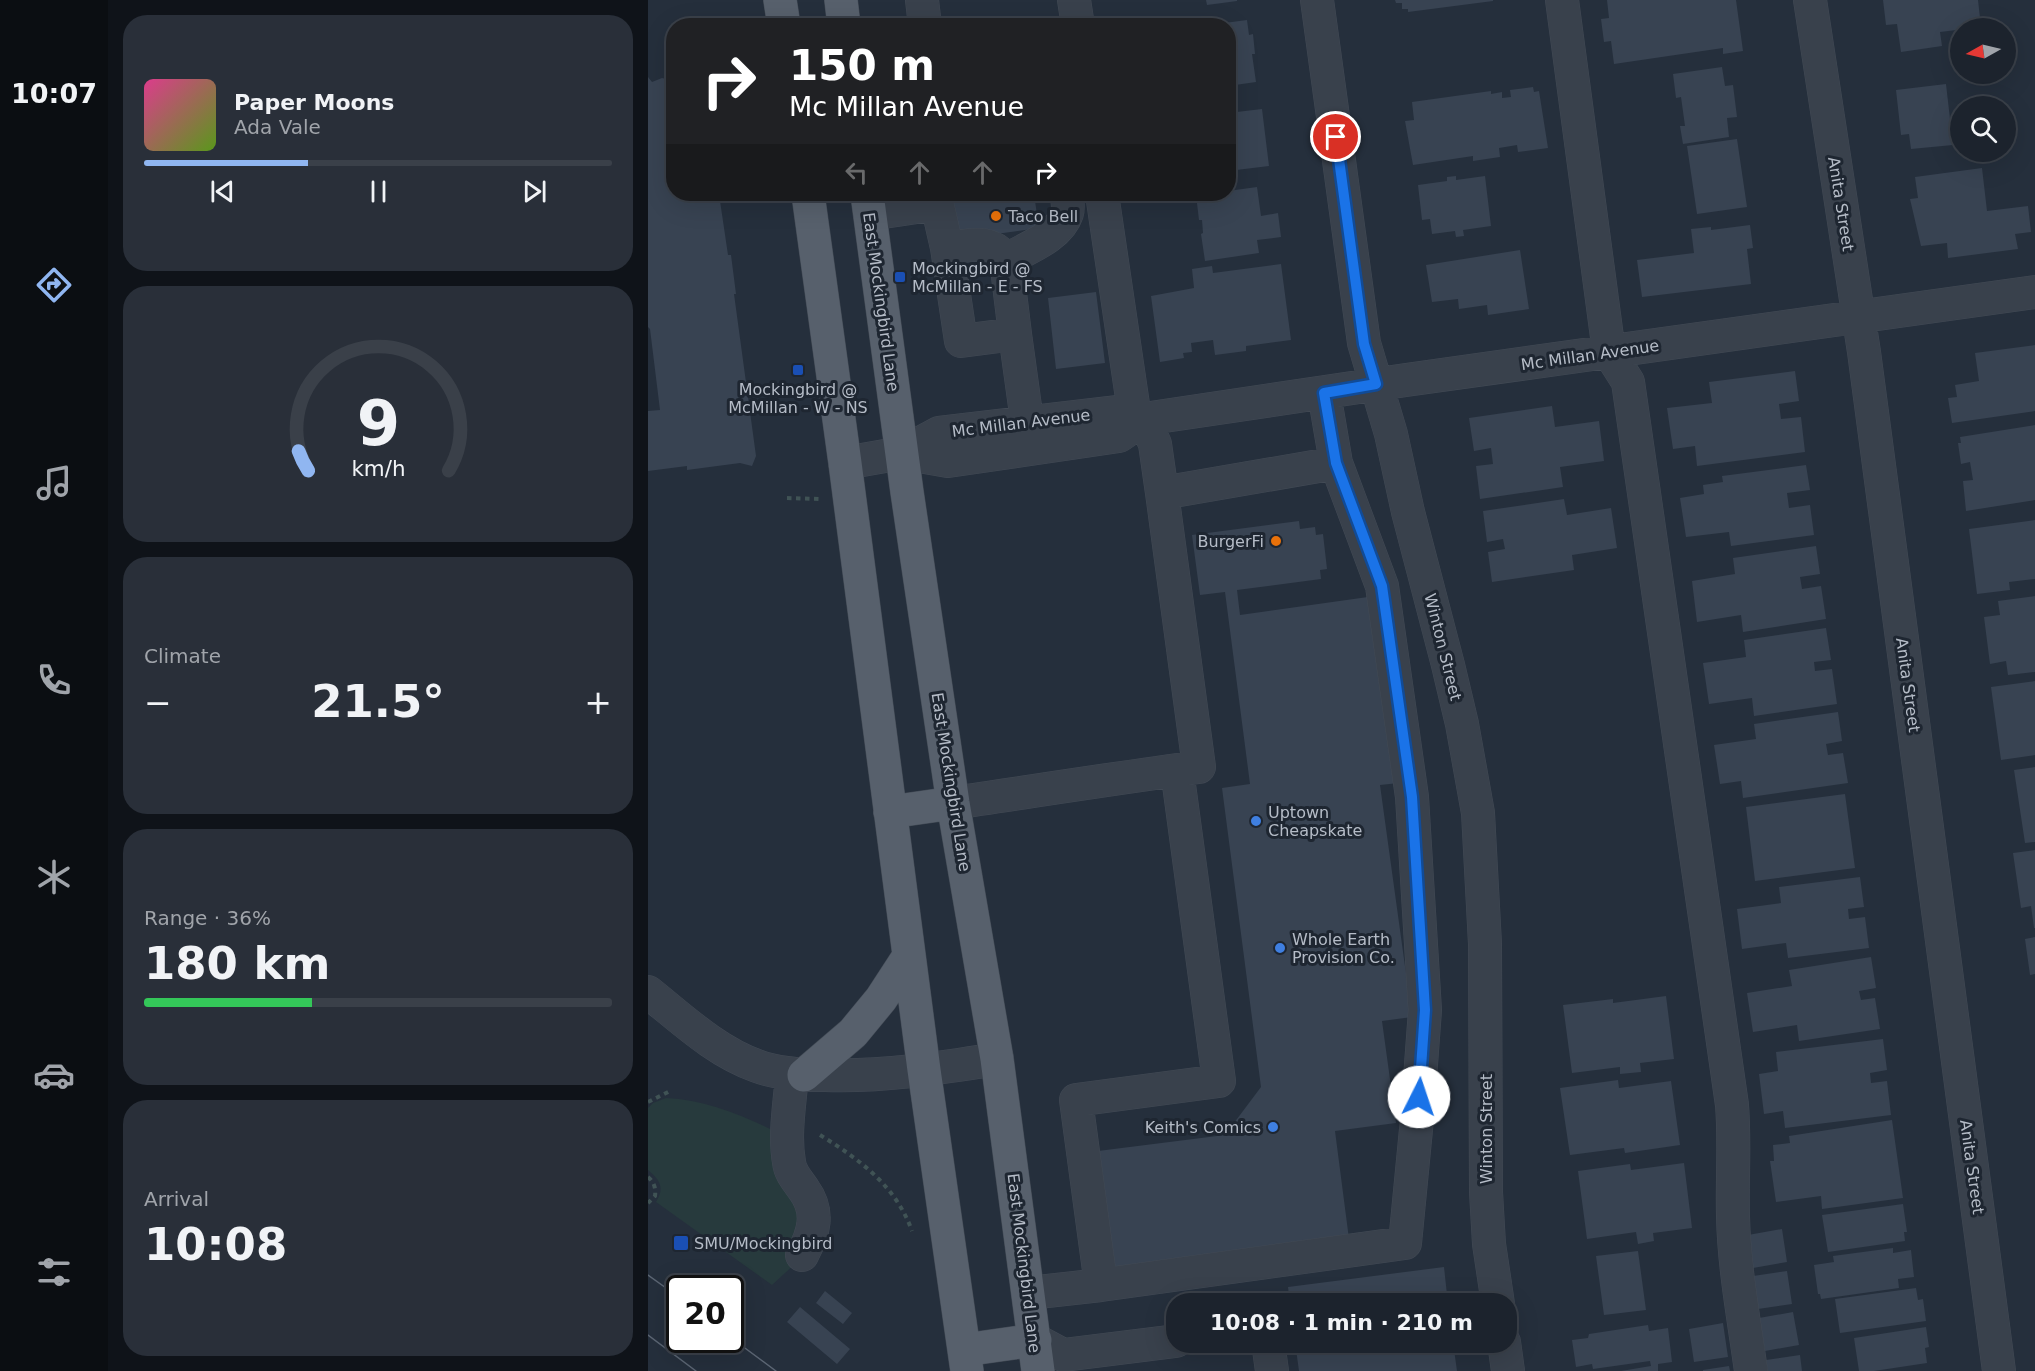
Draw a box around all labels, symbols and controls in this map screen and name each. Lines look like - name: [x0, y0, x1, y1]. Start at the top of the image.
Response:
- north arrow: [1950, 18, 2016, 84]
- map controls: [1950, 18, 2016, 162]
- text: 150 m: [789, 41, 935, 90]
- icon: right: [690, 42, 768, 120]
- text: 10:07: [11, 78, 97, 109]
- text: Paper Moons: [234, 90, 394, 115]
- text: Mc Millan Avenue: [789, 91, 1024, 122]
- button: search: [1950, 96, 2016, 162]
- pin: [1310, 111, 1361, 162]
- text: Ada Vale: [234, 115, 321, 139]
- icon: arrive: [1319, 120, 1352, 153]
- street label: Anita Street: [1824, 155, 1858, 253]
- icon: left: [840, 156, 873, 189]
- icon: ahead: [903, 156, 936, 189]
- icon: ahead: [966, 156, 999, 189]
- icon: right: [1029, 156, 1062, 189]
- icon: previous: [206, 175, 239, 208]
- icon: pause: [362, 175, 395, 208]
- icon: next: [518, 175, 551, 208]
- place label: Taco Bell: [1007, 207, 1078, 226]
- marker: Taco Bell: [989, 209, 1003, 223]
- street label: East Mockingbird Lane: [859, 211, 903, 393]
- place label: Mockingbird @ McMillan - E - FS: [912, 259, 1043, 296]
- icon: directions: [33, 264, 75, 306]
- marker: Mockingbird @ McMillan - E - FS: [893, 270, 907, 284]
- street label: Mc Millan Avenue: [1520, 336, 1660, 374]
- marker: Mockingbird @ McMillan - W - NS: [791, 363, 805, 377]
- place label: Mockingbird @ McMillan - W - NS: [728, 380, 868, 417]
- text: 9: [356, 387, 400, 460]
- street label: Mc Millan Avenue: [951, 405, 1091, 441]
- text: km/h: [351, 457, 405, 482]
- icon: music: [33, 462, 75, 504]
- place label: BurgerFi: [1198, 532, 1264, 551]
- marker: BurgerFi: [1269, 534, 1283, 548]
- street label: Winton Street: [1420, 591, 1466, 703]
- street label: Anita Street: [1892, 636, 1924, 734]
- text: Climate: [144, 644, 221, 668]
- icon: phone: [33, 659, 75, 701]
- text: 21.5°: [311, 675, 445, 728]
- text: −: [144, 683, 172, 722]
- text: +: [584, 683, 612, 722]
- street label: East Mockingbird Lane: [927, 691, 975, 873]
- place label: Uptown Cheapskate: [1268, 803, 1362, 840]
- marker: Uptown Cheapskate: [1249, 814, 1263, 828]
- icon: climate: [33, 856, 75, 898]
- text: Range · 36%: [144, 906, 271, 930]
- place label: Whole Earth Provision Co.: [1292, 930, 1395, 967]
- text: 180 km: [144, 937, 330, 990]
- marker: Whole Earth Provision Co.: [1273, 941, 1287, 955]
- icon: car: [33, 1054, 75, 1096]
- position arrow: [1387, 1065, 1451, 1129]
- street label: Winton Street: [1477, 1074, 1496, 1184]
- place label: Keith's Comics: [1145, 1118, 1261, 1137]
- street label: Anita Street: [1956, 1118, 1988, 1216]
- marker: Keith's Comics: [1266, 1120, 1280, 1134]
- street label: East Mockingbird Lane: [1004, 1172, 1044, 1354]
- text: Arrival: [144, 1187, 209, 1211]
- text: 10:08: [144, 1218, 287, 1271]
- marker: SMU/Mockingbird: [672, 1234, 690, 1252]
- place label: SMU/Mockingbird: [694, 1234, 833, 1253]
- icon: filters: [33, 1251, 75, 1293]
- speed limit sign: 20: [666, 1275, 744, 1353]
- text: 10:08 · 1 min · 210 m: [1210, 1310, 1473, 1335]

